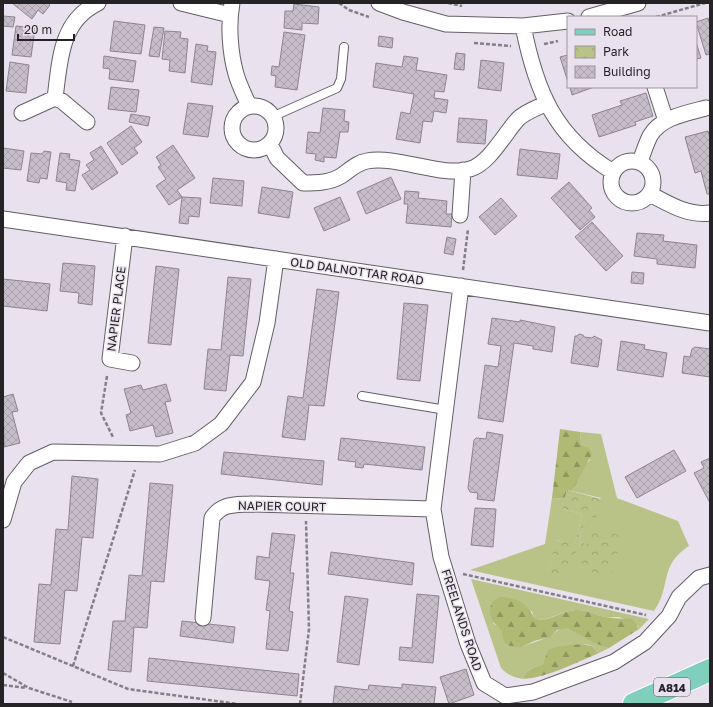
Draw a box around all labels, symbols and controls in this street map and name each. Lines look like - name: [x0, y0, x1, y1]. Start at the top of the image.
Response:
- scale bar: [18, 16, 74, 42]
- legend: [567, 16, 697, 88]
- text: 20 m: [24, 22, 52, 37]
- text: Road: [603, 24, 632, 39]
- text: Park: [603, 44, 629, 59]
- text: Building: [603, 64, 651, 79]
- street label: OLD DALNOTTAR ROAD: [289, 254, 425, 288]
- street label: NAPIER PLACE: [103, 266, 129, 352]
- street label: NAPIER COURT: [238, 498, 327, 514]
- street label: FREELANDS ROAD: [438, 567, 486, 673]
- road number: A814: [654, 678, 690, 696]

